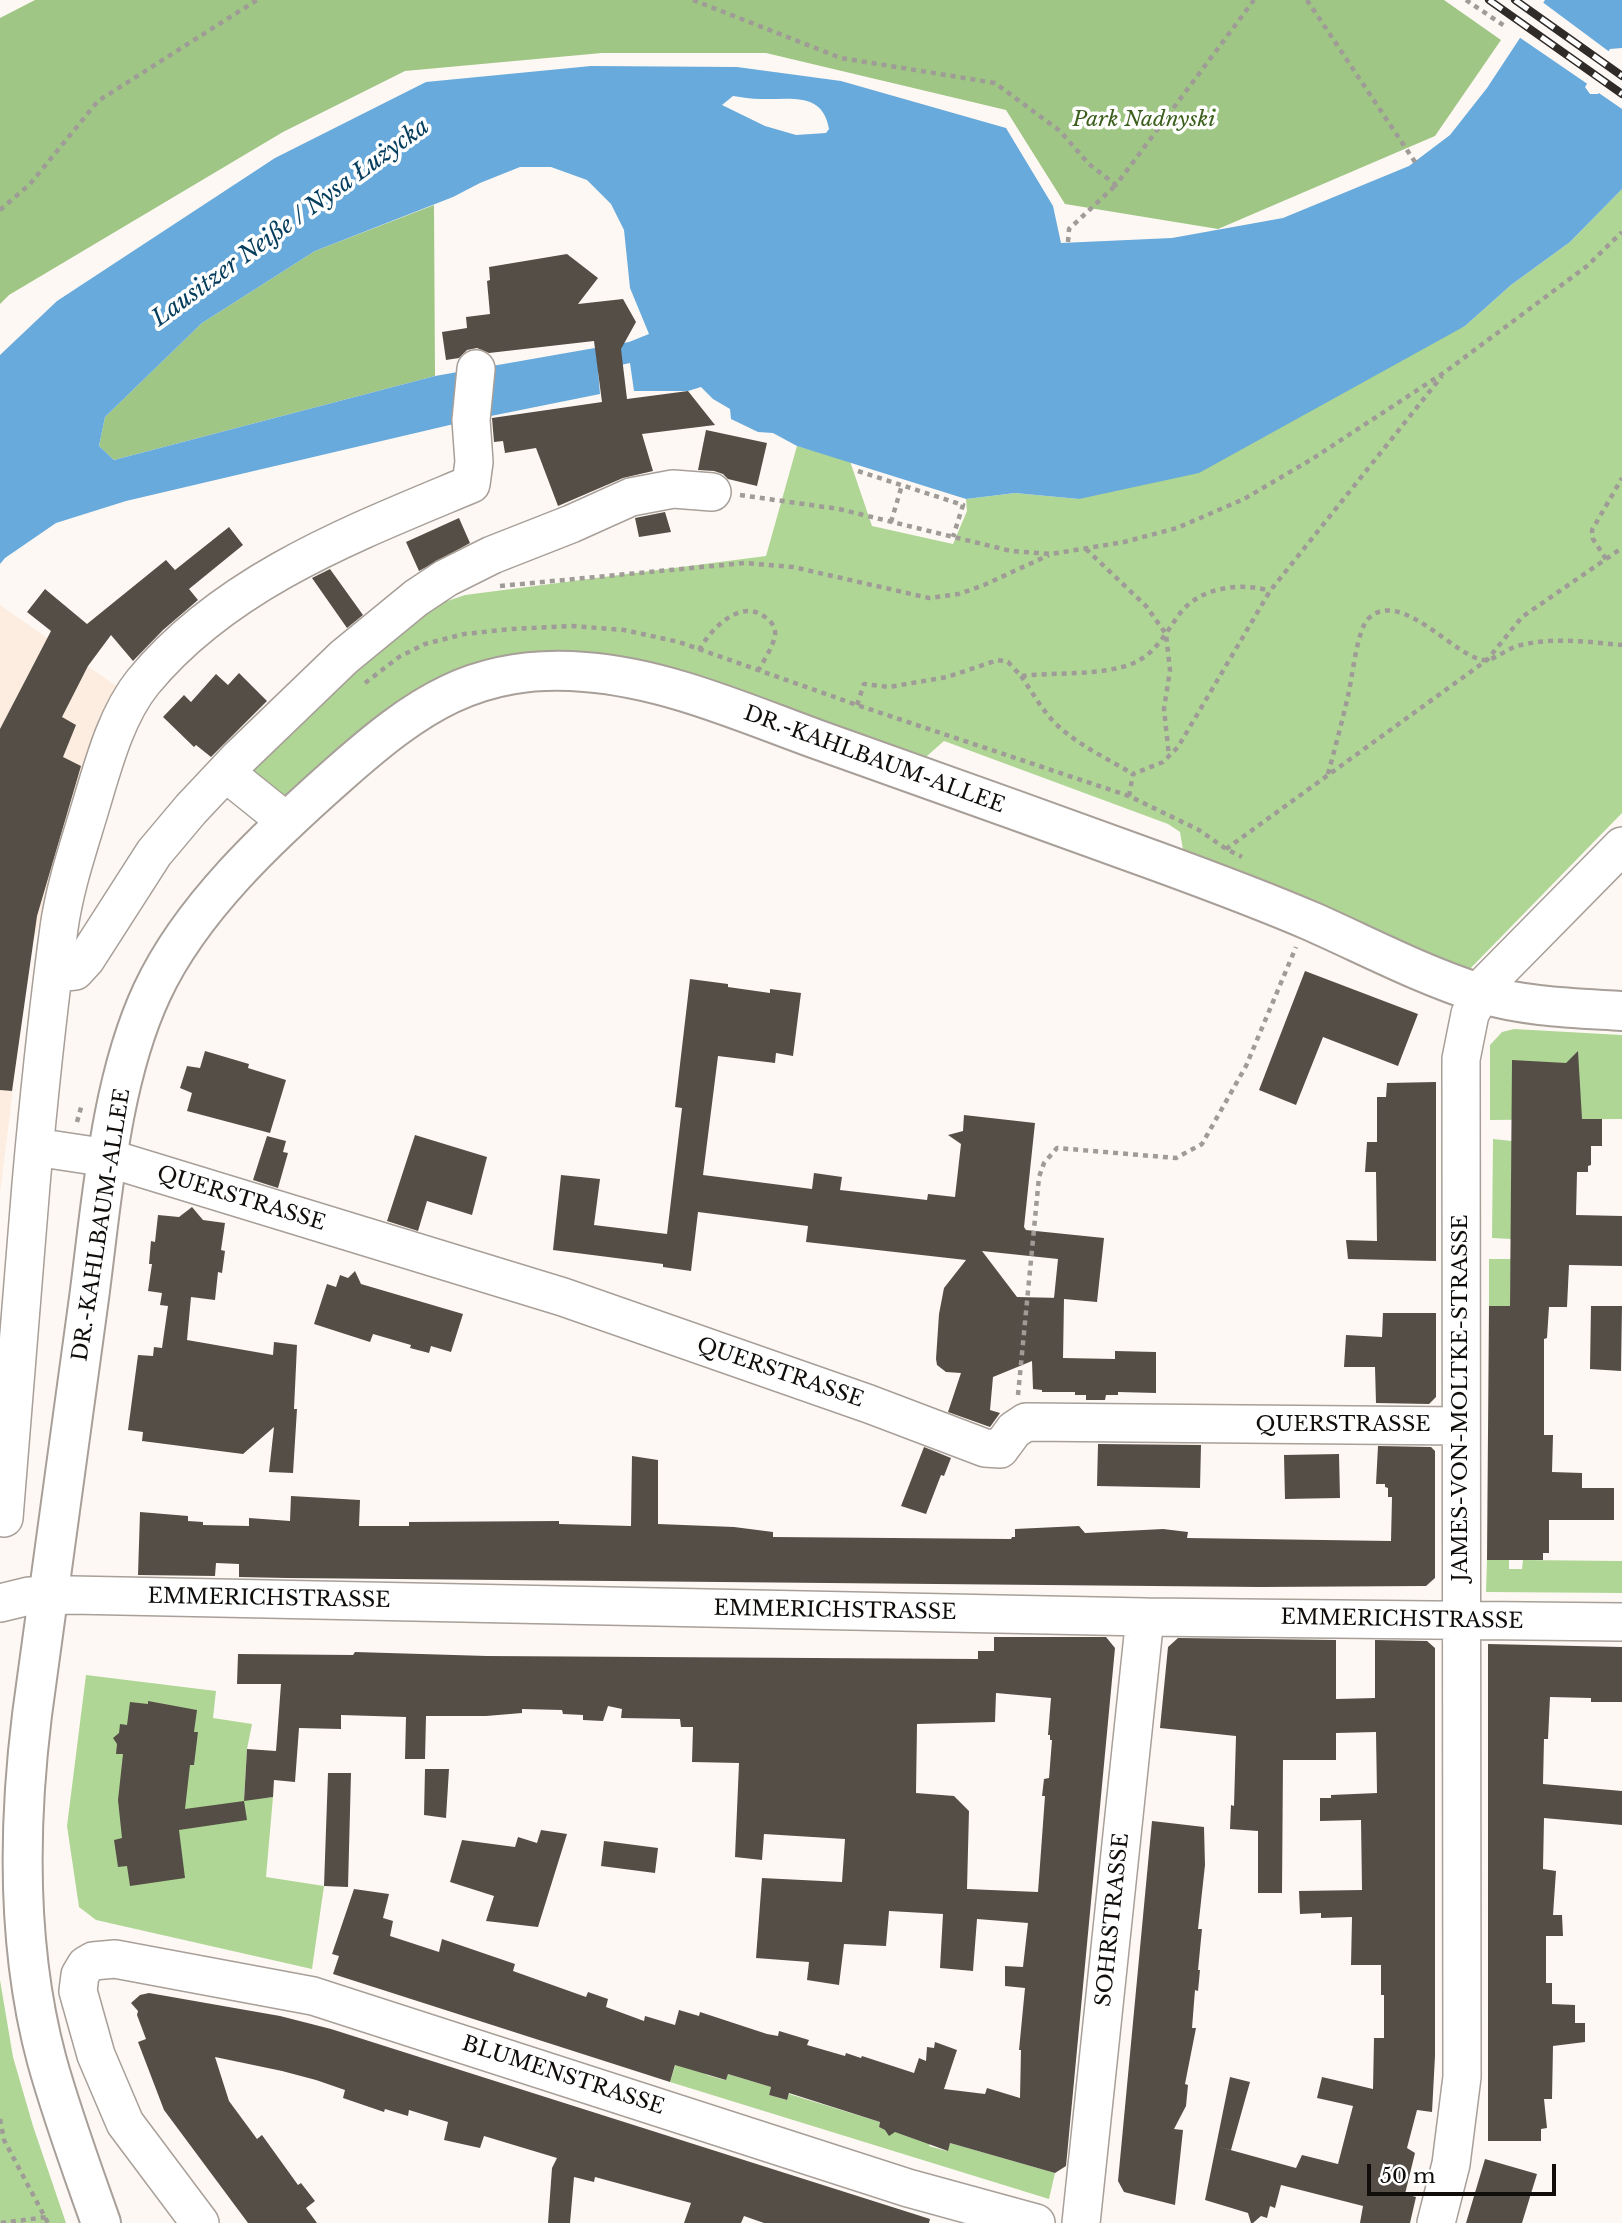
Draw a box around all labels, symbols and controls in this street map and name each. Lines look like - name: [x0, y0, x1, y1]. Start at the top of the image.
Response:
- park label: Park Nadnyski: [1073, 107, 1215, 133]
- water label: Lausitzer Neiße / Nysa Łużycka: [147, 113, 435, 333]
- street label: DR.-KAHLBAUM-ALLEE: [740, 701, 1008, 819]
- street label: DR.-KAHLBAUM-ALLEE: [68, 1087, 136, 1363]
- street label: QUERSTRASSE: [154, 1161, 328, 1237]
- street label: JAMES-VON-MOLTKE-STRASSE: [1448, 1214, 1474, 1582]
- street label: QUERSTRASSE: [693, 1333, 867, 1413]
- street label: QUERSTRASSE: [1256, 1412, 1430, 1438]
- street label: EMMERICHSTRASSE: [147, 1584, 391, 1614]
- street label: EMMERICHSTRASSE: [713, 1596, 957, 1626]
- street label: EMMERICHSTRASSE: [1280, 1605, 1524, 1635]
- street label: SOHRSTRASSE: [1091, 1832, 1135, 2008]
- street label: BLUMENSTRASSE: [459, 2031, 667, 2121]
- scale bar: [1370, 2150, 1559, 2194]
- text: 50 m: [1380, 2163, 1435, 2189]

